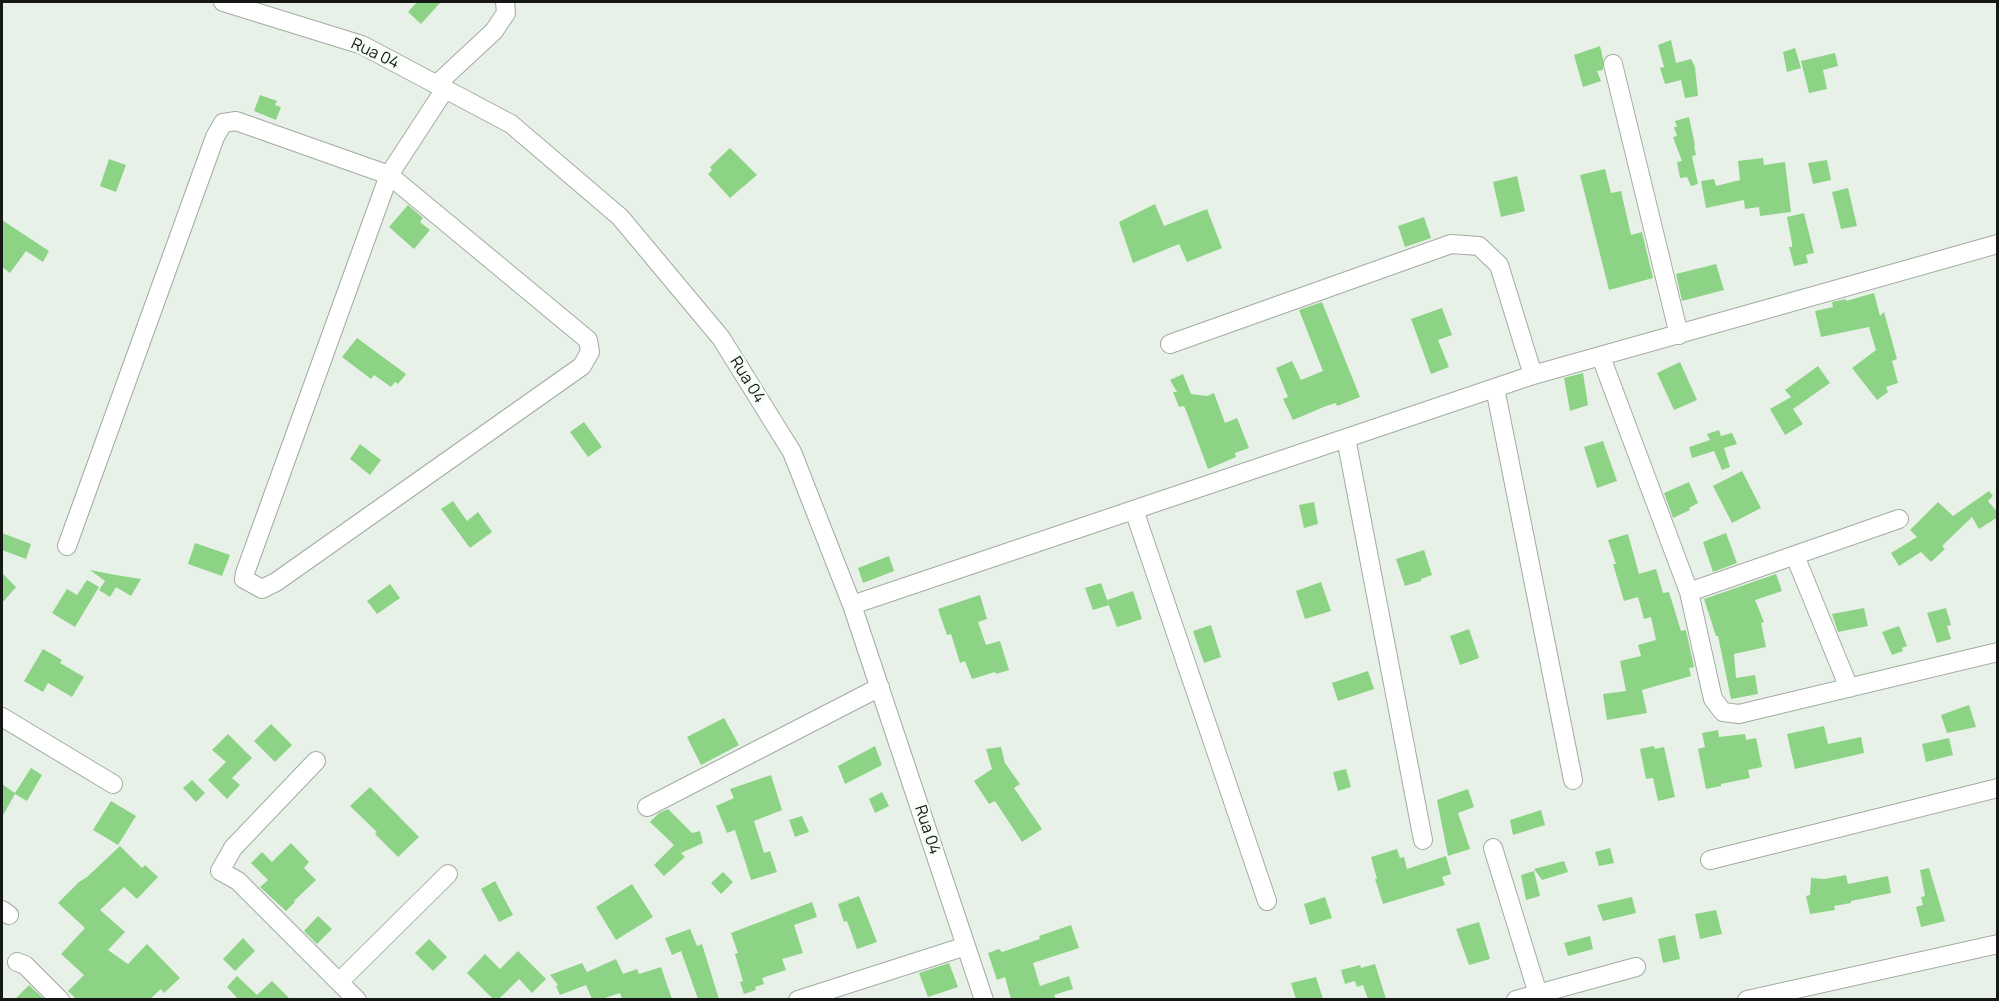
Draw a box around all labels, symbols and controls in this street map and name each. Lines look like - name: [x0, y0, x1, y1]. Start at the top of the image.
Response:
- street label: Rua 04: [348, 35, 402, 73]
- street label: Rua 04: [725, 353, 769, 407]
- street label: Rua 04: [910, 803, 944, 857]

